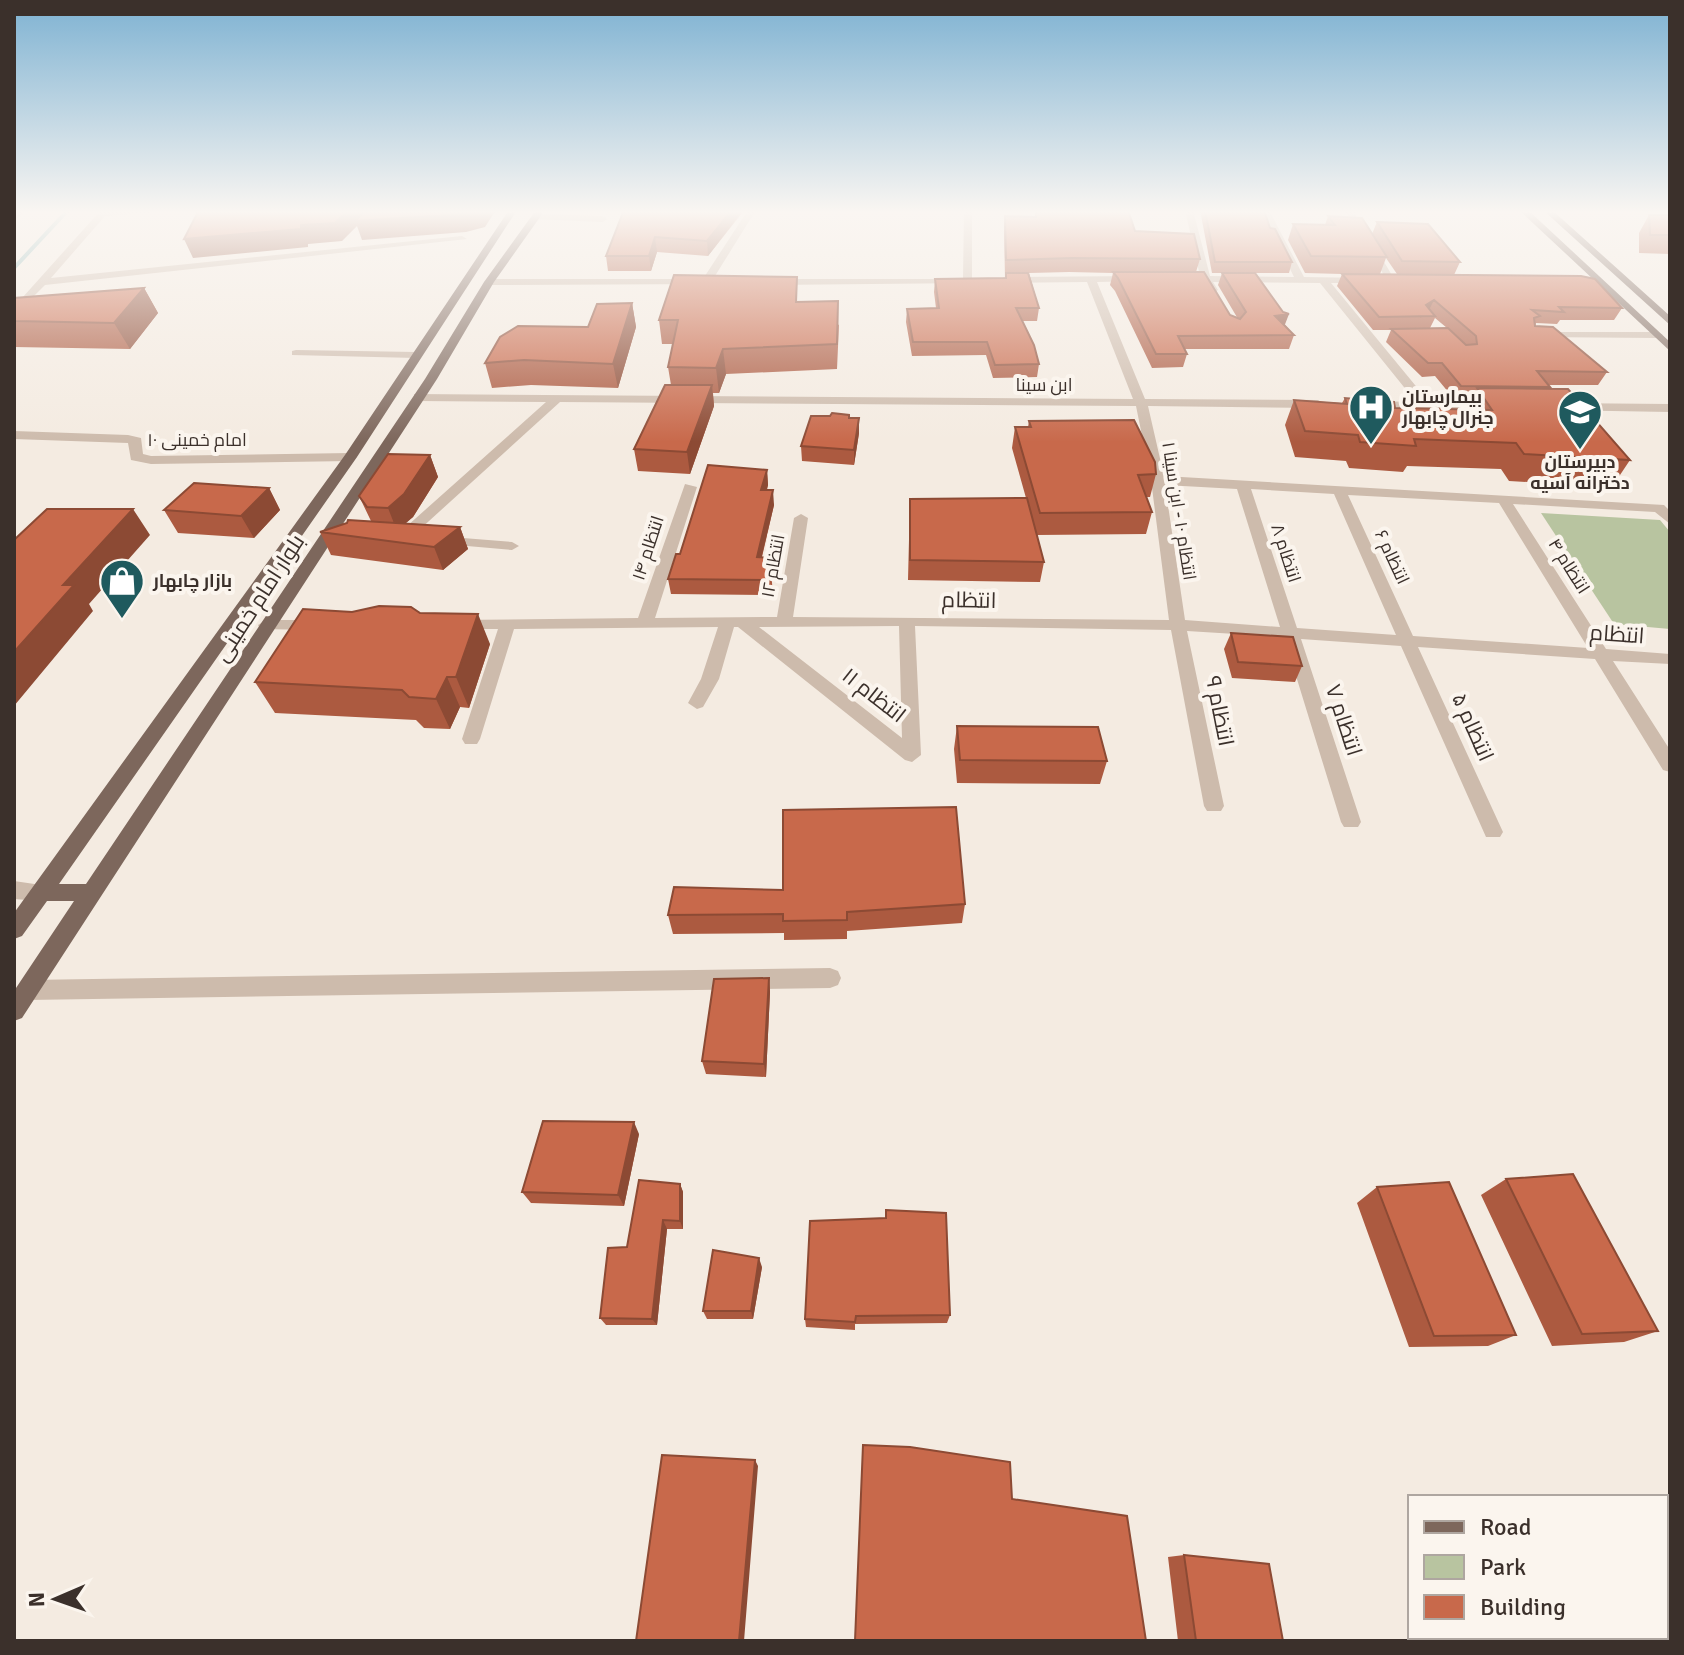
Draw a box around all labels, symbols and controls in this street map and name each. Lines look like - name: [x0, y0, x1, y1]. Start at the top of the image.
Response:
- street label: ابن سینا: [1016, 374, 1072, 396]
- hospital icon: بیمارستان جنرال چابهار: [1347, 383, 1395, 446]
- place label: بیمارستان جنرال چابهار: [1401, 386, 1494, 430]
- school or university icon: دبیرستان دخترانه آسیه: [1556, 388, 1604, 451]
- street label: امام خمینی ۱۰: [147, 429, 247, 452]
- street label: انتظام ۱۰ - ابن سینا ۱: [1156, 440, 1201, 582]
- place label: دبیرستان دخترانه آسیه: [1530, 451, 1630, 494]
- street label: انتظام ۱۴: [627, 513, 670, 583]
- street label: انتظام ۸: [1265, 521, 1306, 585]
- street label: انتظام ۶: [1369, 526, 1414, 588]
- street label: بلوار امام خمینی: [208, 529, 312, 668]
- street label: انتظام ۱۲: [757, 533, 790, 600]
- street label: انتظام ۴: [1543, 534, 1594, 598]
- shop icon: بازار چابهار: [98, 557, 146, 620]
- place label: بازار چابهار: [152, 570, 232, 593]
- street label: انتظام: [941, 586, 997, 616]
- street label: انتظام: [1588, 619, 1645, 651]
- street label: انتظام ۱۱: [836, 662, 911, 730]
- street label: انتظام ۹: [1198, 673, 1240, 749]
- street label: انتظام ۷: [1318, 681, 1368, 760]
- street label: انتظام ۵: [1444, 689, 1500, 766]
- legend: [1408, 1495, 1668, 1639]
- text: Road: [1480, 1512, 1531, 1542]
- text: Park: [1480, 1552, 1526, 1582]
- north arrow: [16, 1559, 96, 1639]
- text: N: [23, 1592, 50, 1608]
- text: Building: [1480, 1592, 1566, 1622]

